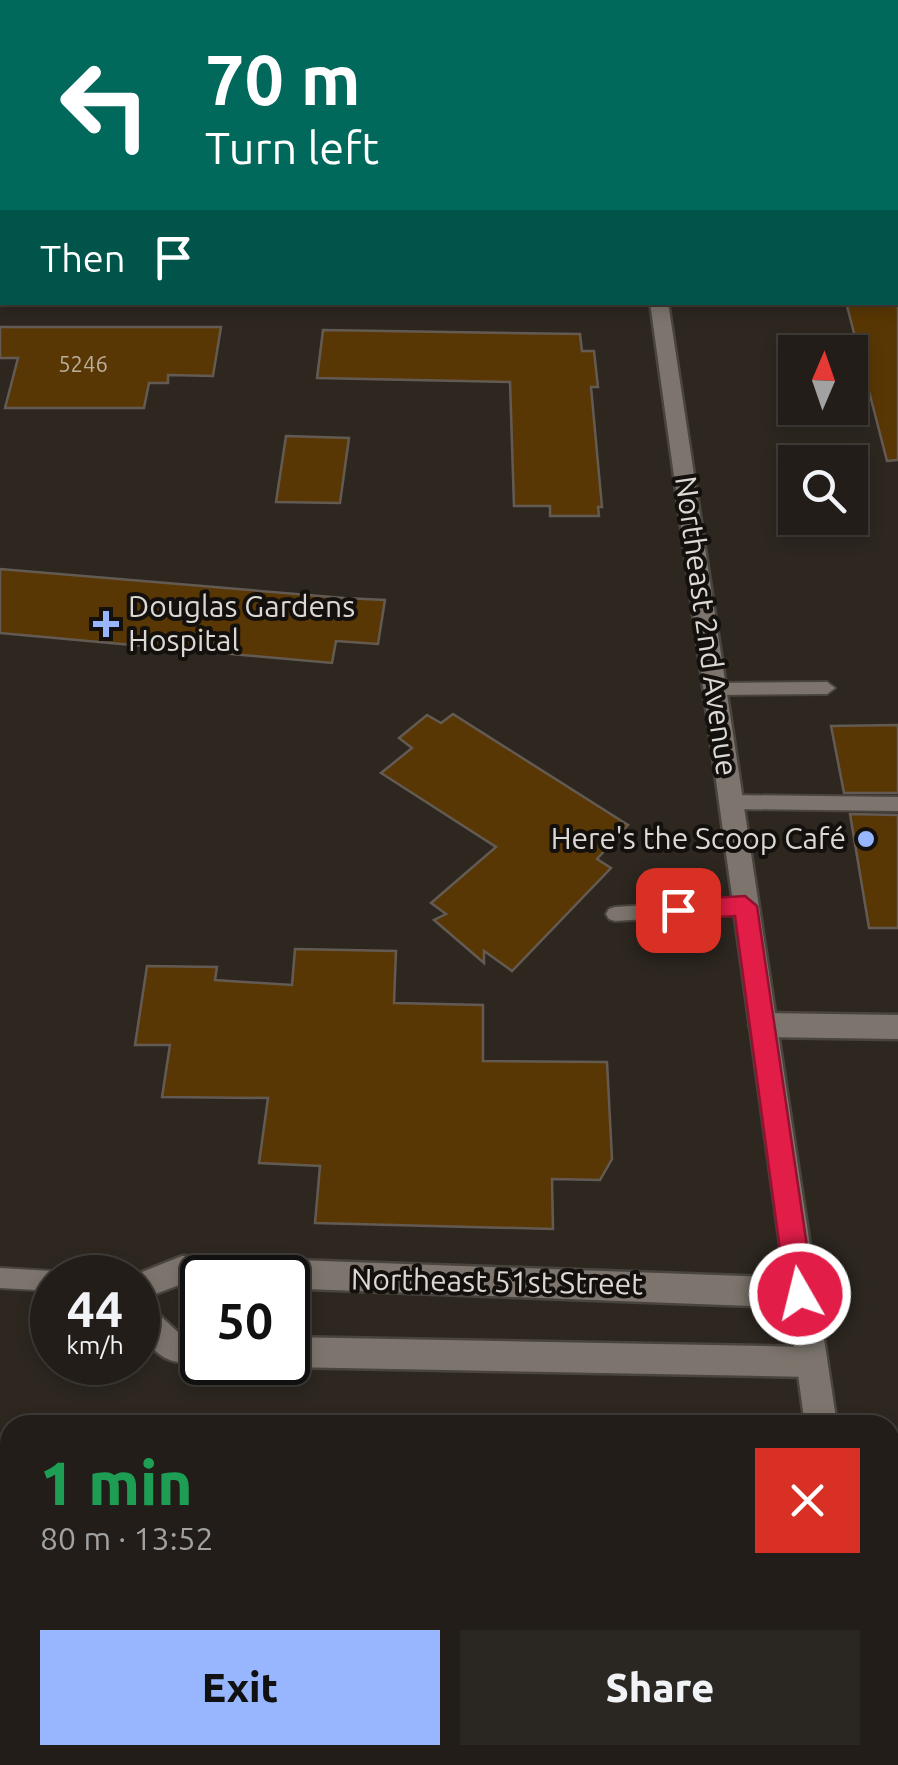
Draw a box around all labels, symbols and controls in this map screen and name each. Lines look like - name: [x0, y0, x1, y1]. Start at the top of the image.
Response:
- icon: left: [40, 40, 170, 170]
- text: 70 m: [205, 40, 361, 118]
- text: Turn left: [205, 122, 379, 173]
- icon: arrive: [146, 230, 201, 285]
- text: Then: [40, 237, 126, 279]
- north arrow: [778, 335, 868, 425]
- map controls: [778, 335, 868, 535]
- house number: 5246: [58, 351, 108, 376]
- button: search: [778, 445, 868, 535]
- street label: Northeast 2nd Avenue: [669, 474, 745, 778]
- place label: Douglas Gardens Hospital: [128, 589, 355, 657]
- marker: Douglas Gardens Hospital: [93, 611, 119, 637]
- place label: Here's the Scoop Café: [551, 821, 846, 855]
- marker: Here's the Scoop Café: [855, 828, 877, 850]
- pin: [636, 868, 721, 953]
- icon: arrive: [651, 883, 706, 938]
- position arrow: [748, 1242, 852, 1346]
- speed limit sign: 50: [180, 1255, 310, 1385]
- street label: Northeast 51st Street: [351, 1261, 644, 1301]
- text: 44: [67, 1280, 123, 1336]
- text: km/h: [66, 1331, 124, 1359]
- button: close: [755, 1448, 860, 1553]
- text: 1 min: [40, 1449, 193, 1516]
- text: 80 m · 13:52: [40, 1520, 214, 1556]
- button: Exit: [40, 1630, 440, 1745]
- button: Share: [460, 1630, 860, 1745]

